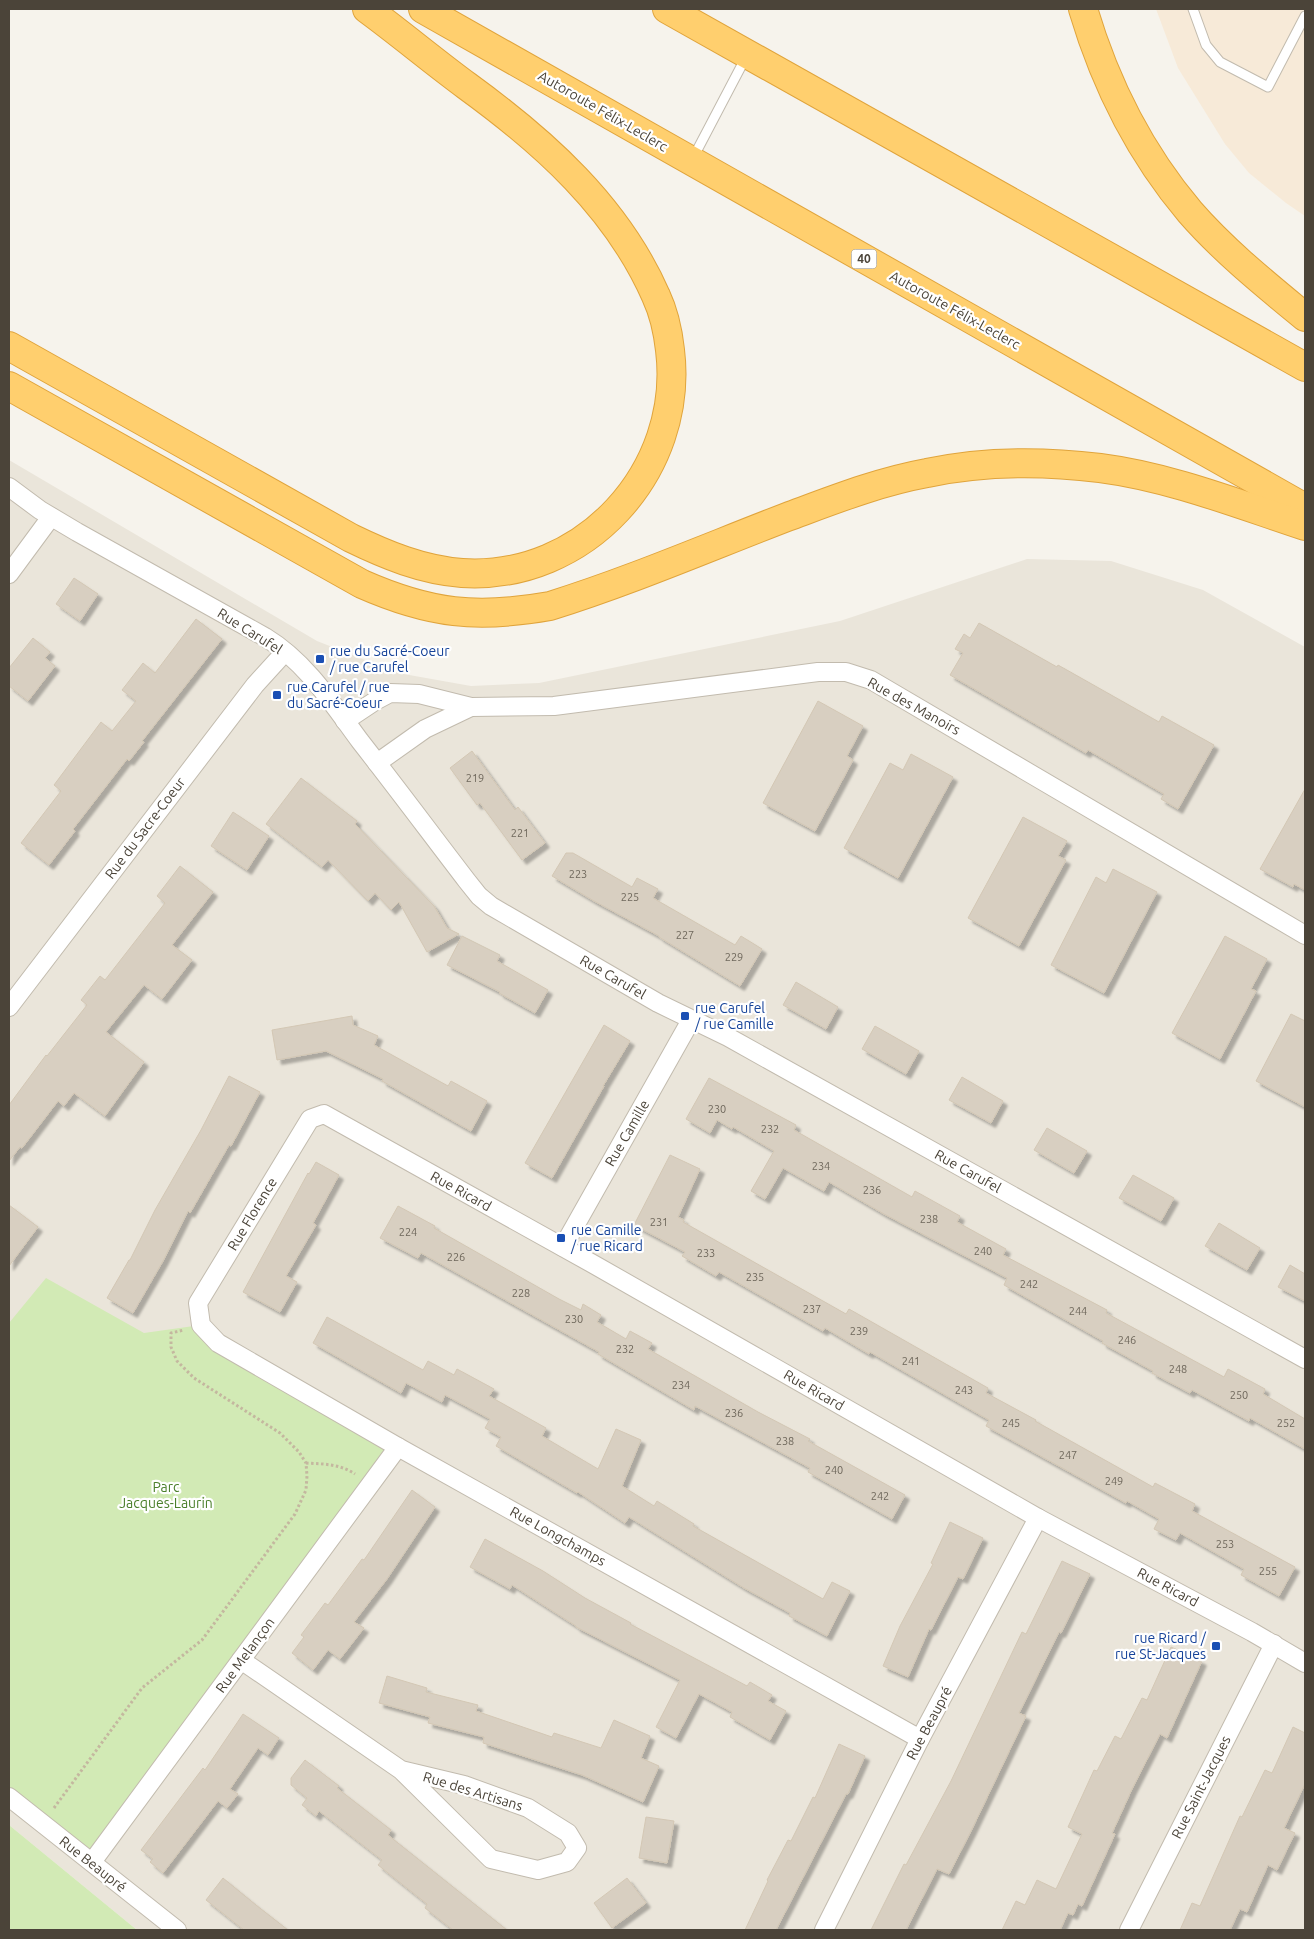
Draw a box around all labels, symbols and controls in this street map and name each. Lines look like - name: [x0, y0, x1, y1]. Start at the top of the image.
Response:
- street label: Autoroute Félix-Leclerc: [536, 67, 671, 155]
- road number: 40: [852, 250, 876, 268]
- street label: Autoroute Félix-Leclerc: [887, 268, 1023, 353]
- street label: Rue Carufel: [215, 605, 286, 657]
- place label: rue du Sacré-Coeur / rue Carufel: [329, 643, 450, 675]
- marker: rue du Sacré-Coeur / rue Carufel: [314, 653, 326, 665]
- street label: Rue des Manoirs: [865, 674, 963, 738]
- place label: rue Carufel / rue du Sacré-Coeur: [287, 679, 390, 711]
- marker: rue Carufel / rue du Sacré-Coeur: [271, 689, 283, 701]
- house number: 219: [466, 772, 484, 784]
- street label: Rue du Sacre-Coeur: [102, 774, 189, 882]
- house number: 221: [511, 827, 529, 839]
- house number: 223: [569, 868, 587, 880]
- house number: 225: [621, 891, 639, 903]
- house number: 227: [676, 929, 694, 941]
- house number: 229: [725, 951, 743, 963]
- street label: Rue Carufel: [577, 952, 649, 1002]
- place label: rue Carufel / rue Camille: [694, 1000, 774, 1032]
- marker: rue Carufel / rue Camille: [679, 1010, 691, 1022]
- street label: Rue Camille: [602, 1097, 652, 1169]
- house number: 230: [708, 1103, 726, 1115]
- house number: 232: [761, 1123, 779, 1135]
- street label: Rue Carufel: [932, 1146, 1004, 1196]
- house number: 234: [812, 1160, 830, 1172]
- street label: Rue Ricard: [428, 1168, 494, 1214]
- street label: Rue Florence: [224, 1175, 280, 1253]
- house number: 236: [863, 1184, 881, 1196]
- house number: 238: [920, 1213, 938, 1225]
- house number: 231: [650, 1216, 668, 1228]
- place label: rue Camille / rue Ricard: [570, 1222, 643, 1254]
- house number: 224: [399, 1226, 417, 1238]
- marker: rue Camille / rue Ricard: [555, 1232, 567, 1244]
- house number: 240: [974, 1245, 992, 1257]
- house number: 233: [697, 1247, 715, 1259]
- house number: 226: [447, 1251, 465, 1263]
- house number: 235: [746, 1271, 764, 1283]
- house number: 242: [1020, 1278, 1038, 1290]
- house number: 228: [512, 1287, 530, 1299]
- house number: 237: [803, 1303, 821, 1315]
- house number: 244: [1069, 1305, 1087, 1317]
- house number: 230: [565, 1313, 583, 1325]
- house number: 239: [850, 1325, 868, 1337]
- house number: 246: [1118, 1334, 1136, 1346]
- house number: 232: [616, 1343, 634, 1355]
- house number: 241: [902, 1355, 920, 1367]
- house number: 248: [1169, 1363, 1187, 1375]
- street label: Rue Ricard: [781, 1366, 847, 1414]
- house number: 234: [672, 1379, 690, 1391]
- house number: 243: [955, 1384, 973, 1396]
- house number: 250: [1230, 1389, 1248, 1401]
- house number: 236: [725, 1407, 743, 1419]
- house number: 245: [1002, 1417, 1020, 1429]
- house number: 252: [1277, 1417, 1295, 1429]
- house number: 238: [776, 1435, 794, 1447]
- house number: 247: [1059, 1449, 1077, 1461]
- house number: 240: [825, 1464, 843, 1476]
- house number: 249: [1105, 1475, 1123, 1487]
- park label: Parc Jacques-Laurin: [119, 1479, 213, 1511]
- house number: 242: [871, 1490, 889, 1502]
- street label: Rue Longchamps: [507, 1503, 609, 1569]
- house number: 253: [1216, 1538, 1234, 1550]
- street label: Rue Ricard: [1135, 1564, 1201, 1610]
- house number: 255: [1259, 1565, 1277, 1577]
- street label: Rue Melançon: [212, 1614, 278, 1696]
- place label: rue Ricard / rue St-Jacques: [1115, 1630, 1207, 1662]
- marker: rue Ricard / rue St-Jacques: [1210, 1640, 1222, 1652]
- street label: Rue Beaupré: [903, 1684, 955, 1762]
- street label: Rue Saint-Jacques: [1168, 1733, 1234, 1841]
- street label: Rue des Artisans: [421, 1768, 525, 1814]
- street label: Rue Beaupré: [56, 1833, 130, 1895]

